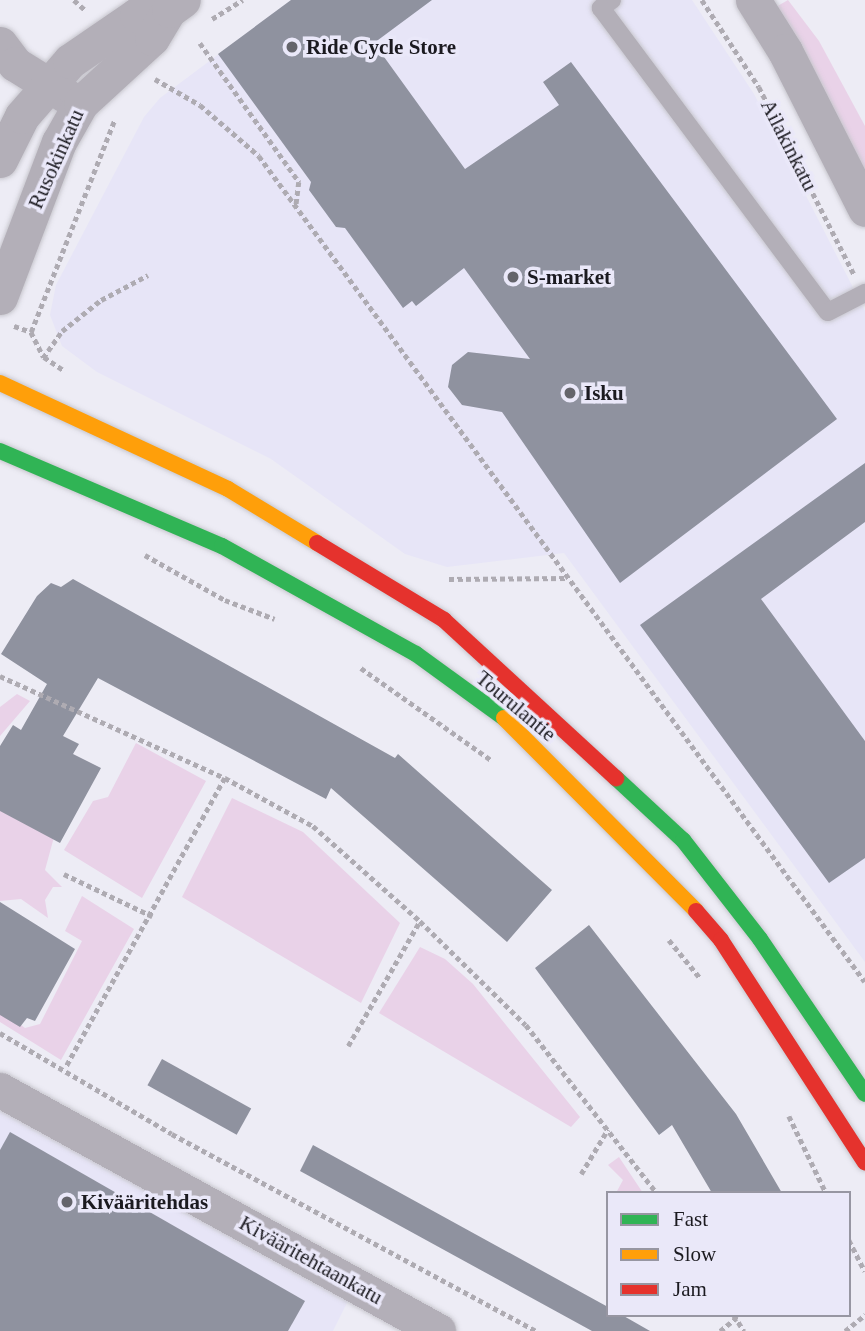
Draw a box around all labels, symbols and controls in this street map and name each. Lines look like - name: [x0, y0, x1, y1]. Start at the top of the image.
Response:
- place label: Ride Cycle Store: [306, 34, 456, 60]
- marker: Ride Cycle Store: [284, 39, 300, 55]
- street label: Ailakinkatu: [755, 95, 823, 195]
- street label: Rusokinkatu: [23, 105, 89, 213]
- place label: S-market: [527, 264, 611, 290]
- marker: S-market: [505, 269, 521, 285]
- place label: Isku: [584, 380, 624, 406]
- marker: Isku: [562, 385, 578, 401]
- street label: Tourulantie: [471, 665, 561, 747]
- place label: Kivääritehdas: [81, 1189, 208, 1215]
- legend: [606, 1191, 851, 1317]
- marker: Kivääritehdas: [59, 1194, 75, 1210]
- text: Fast: [673, 1207, 708, 1231]
- street label: Kivääritehtaankatu: [235, 1210, 387, 1310]
- text: Slow: [673, 1242, 716, 1266]
- text: Jam: [673, 1277, 707, 1301]

